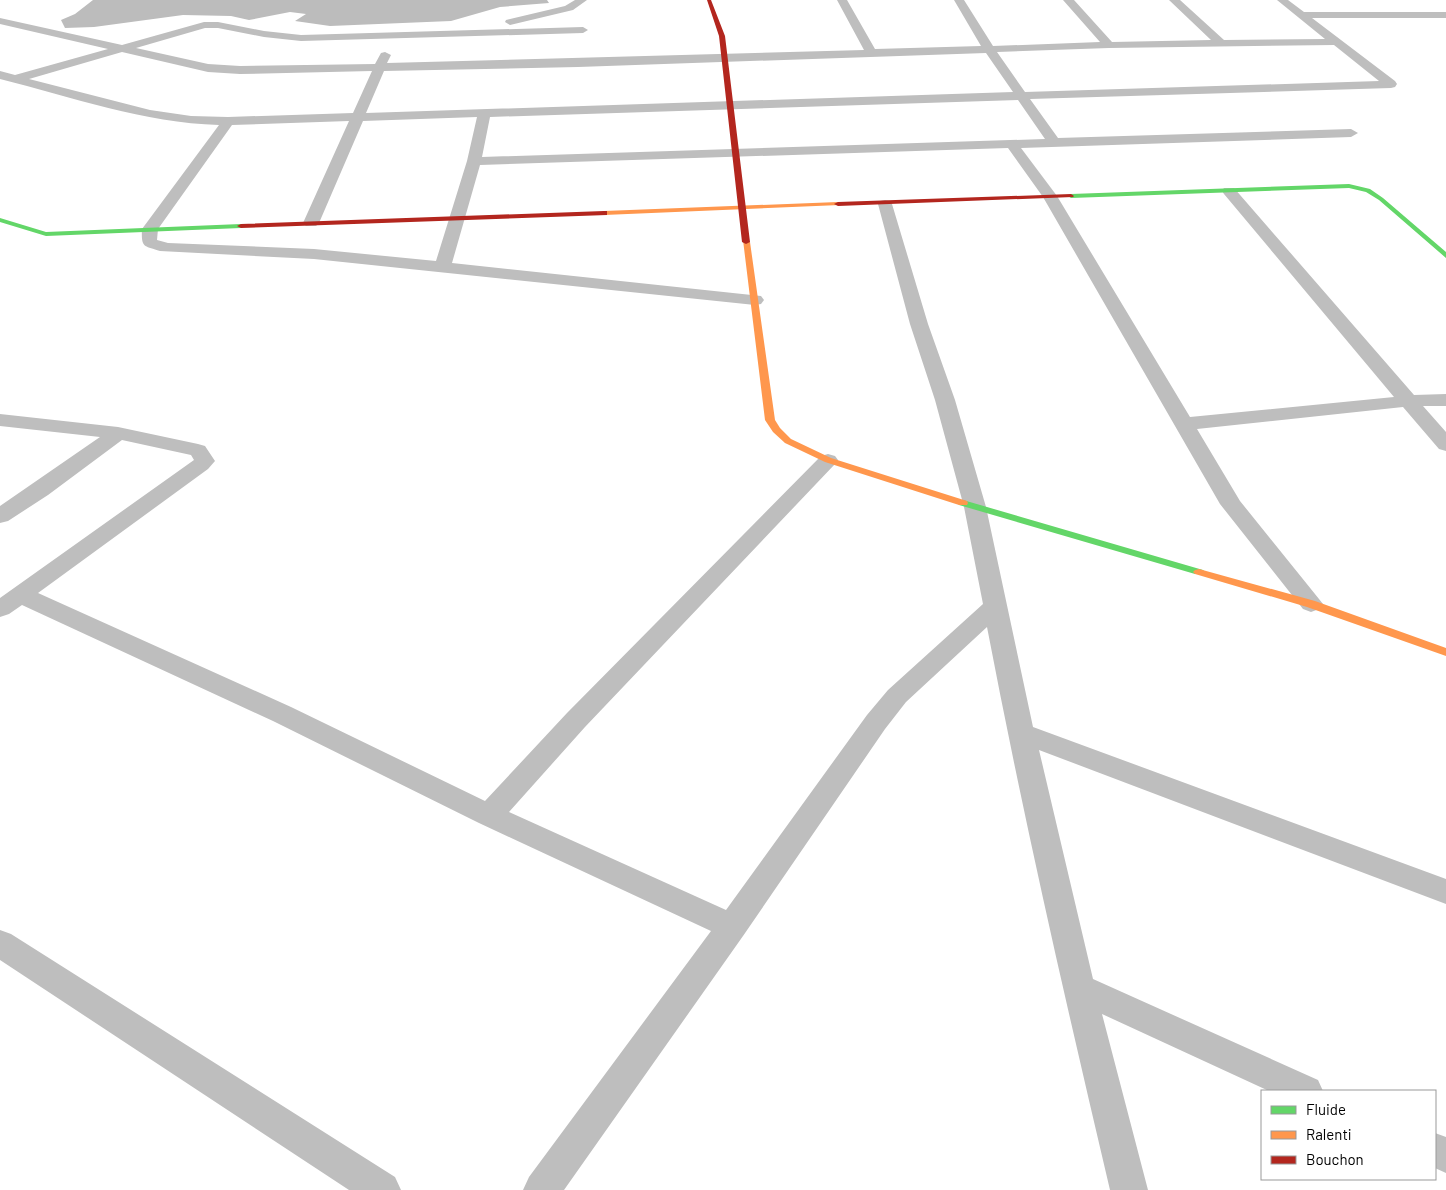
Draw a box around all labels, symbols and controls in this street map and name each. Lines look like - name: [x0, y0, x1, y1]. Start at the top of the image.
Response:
- legend: [1261, 1090, 1436, 1180]
- text: Fluide: [1306, 1100, 1346, 1118]
- text: Ralenti: [1306, 1125, 1352, 1143]
- text: Bouchon: [1306, 1150, 1364, 1168]

